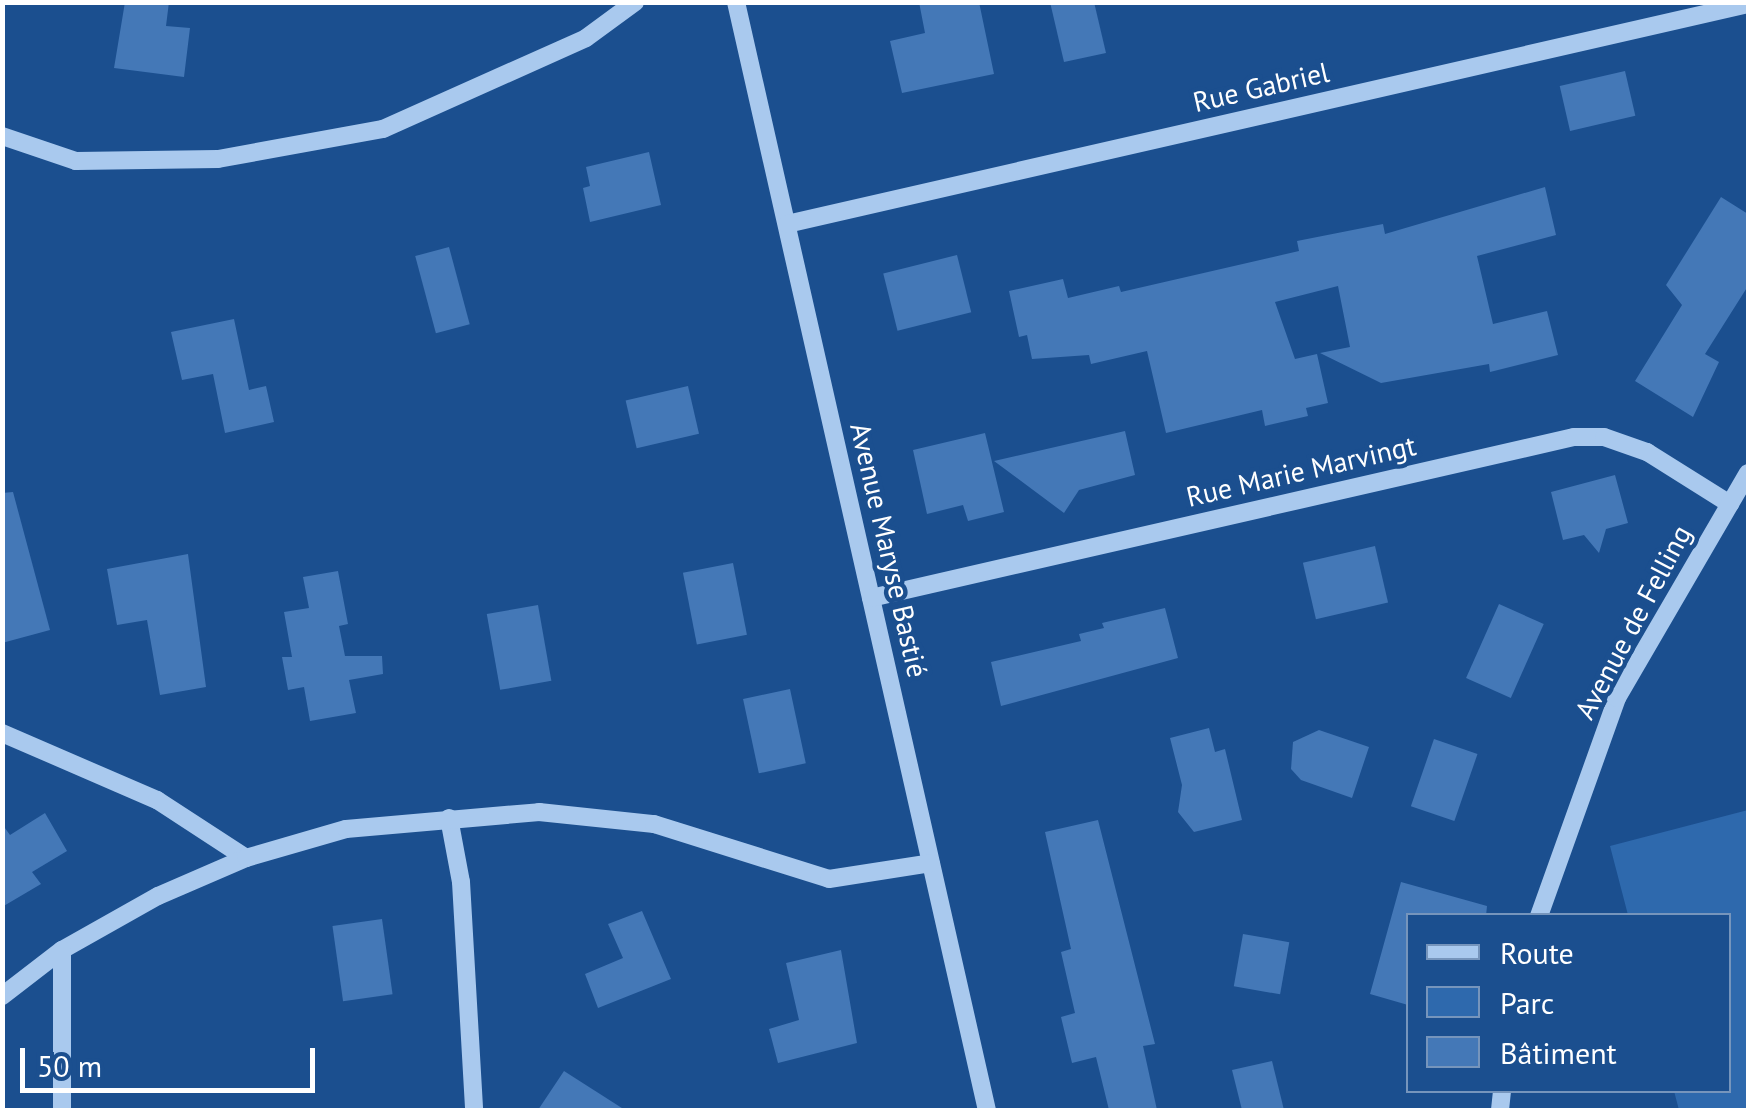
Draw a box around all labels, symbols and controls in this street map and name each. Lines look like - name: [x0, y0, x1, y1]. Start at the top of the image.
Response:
- street label: Rue Gabriel: [1190, 55, 1332, 119]
- street label: Avenue Maryse Bastié: [843, 419, 935, 681]
- street label: Rue Marie Marvingt: [1183, 428, 1419, 514]
- street label: Avenue de Felling: [1568, 519, 1698, 725]
- legend: [1406, 913, 1731, 1093]
- text: Route: [1500, 933, 1574, 972]
- text: Parc: [1500, 983, 1554, 1022]
- scale bar: [25, 1028, 320, 1090]
- text: Bâtiment: [1500, 1033, 1617, 1072]
- text: 50 m: [37, 1046, 102, 1085]

